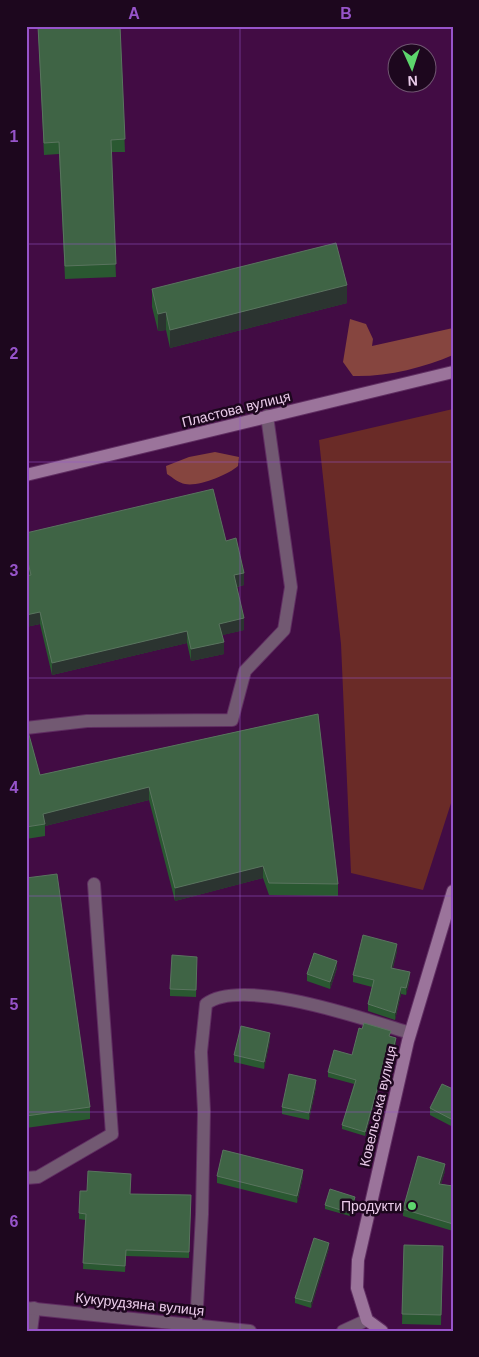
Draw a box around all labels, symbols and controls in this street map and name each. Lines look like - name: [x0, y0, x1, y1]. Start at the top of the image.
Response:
- text: A: [128, 5, 140, 22]
- text: B: [340, 5, 352, 22]
- north arrow: [386, 42, 436, 92]
- text: N: [407, 73, 418, 89]
- text: 1: [10, 128, 19, 145]
- text: 2: [10, 345, 19, 362]
- street label: Пластова вулиця: [180, 388, 292, 430]
- text: 3: [10, 562, 19, 579]
- text: 4: [10, 779, 19, 796]
- text: 5: [10, 996, 19, 1013]
- street label: Ковельська вулиця: [356, 1044, 400, 1168]
- place label: Продукти: [341, 1198, 402, 1214]
- marker: Продукти: [406, 1200, 418, 1212]
- text: 6: [10, 1213, 19, 1230]
- street label: Кукурудзяна вулиця: [75, 1289, 205, 1319]

